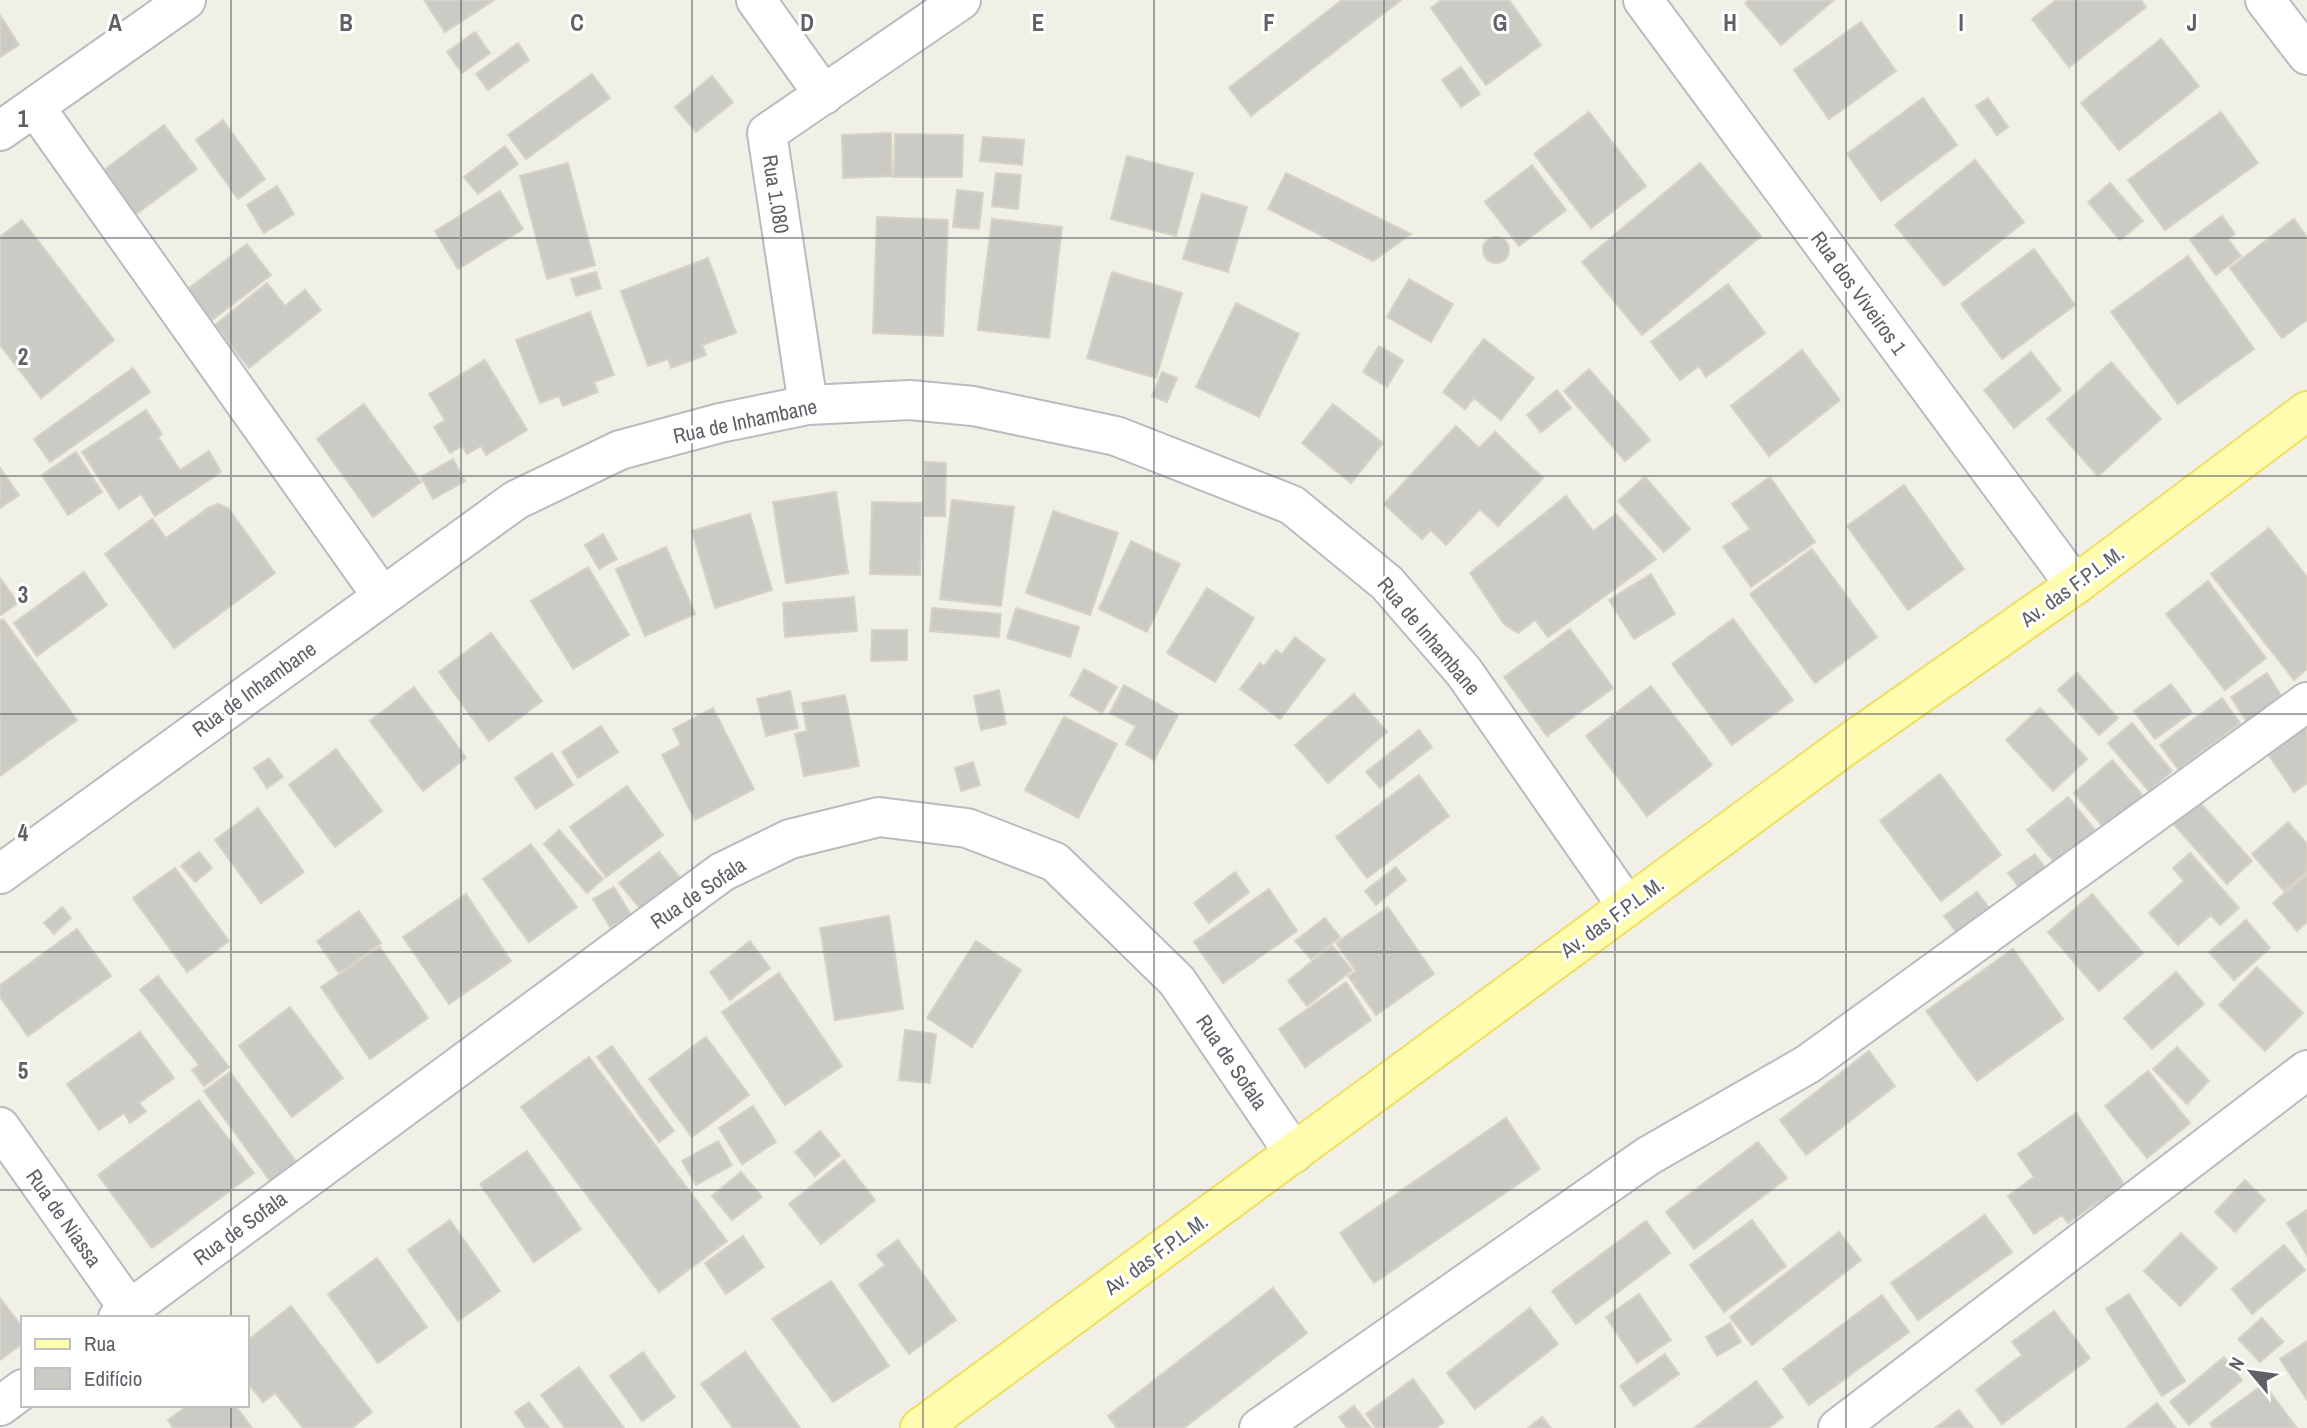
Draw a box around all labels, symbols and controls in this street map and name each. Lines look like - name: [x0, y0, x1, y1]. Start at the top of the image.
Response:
- text: A: [108, 7, 122, 38]
- text: B: [339, 7, 353, 38]
- text: C: [570, 7, 584, 38]
- text: D: [800, 7, 814, 38]
- text: E: [1032, 7, 1044, 38]
- text: F: [1263, 7, 1275, 38]
- text: G: [1493, 7, 1507, 38]
- text: H: [1723, 7, 1737, 38]
- text: I: [1958, 7, 1964, 38]
- text: J: [2187, 7, 2197, 38]
- text: 1: [18, 103, 29, 134]
- street label: Rua 1.080: [755, 152, 797, 236]
- street label: Rua dos Viveiros 1: [1804, 225, 1914, 361]
- text: 2: [18, 341, 28, 372]
- street label: Rua de Inhambane: [670, 392, 820, 450]
- street label: Av. das F.P.L.M.: [2013, 539, 2130, 634]
- street label: Rua de Inhambane: [1371, 571, 1487, 701]
- text: 3: [18, 579, 28, 610]
- street label: Rua de Inhambane: [186, 634, 322, 744]
- text: 4: [18, 817, 29, 848]
- street label: Rua de Sofala: [645, 850, 752, 936]
- street label: Av. das F.P.L.M.: [1553, 870, 1670, 965]
- street label: Rua de Sofala: [1189, 1009, 1275, 1116]
- text: 5: [18, 1055, 28, 1086]
- street label: Rua de Niassa: [19, 1163, 109, 1273]
- street label: Rua de Sofala: [187, 1184, 293, 1272]
- street label: Av. das F.P.L.M.: [1097, 1207, 1214, 1302]
- legend: [21, 1316, 248, 1407]
- text: Rua: [84, 1329, 116, 1358]
- north arrow: [2216, 1337, 2286, 1407]
- text: N: [2222, 1353, 2250, 1375]
- text: Edifício: [84, 1364, 142, 1393]

